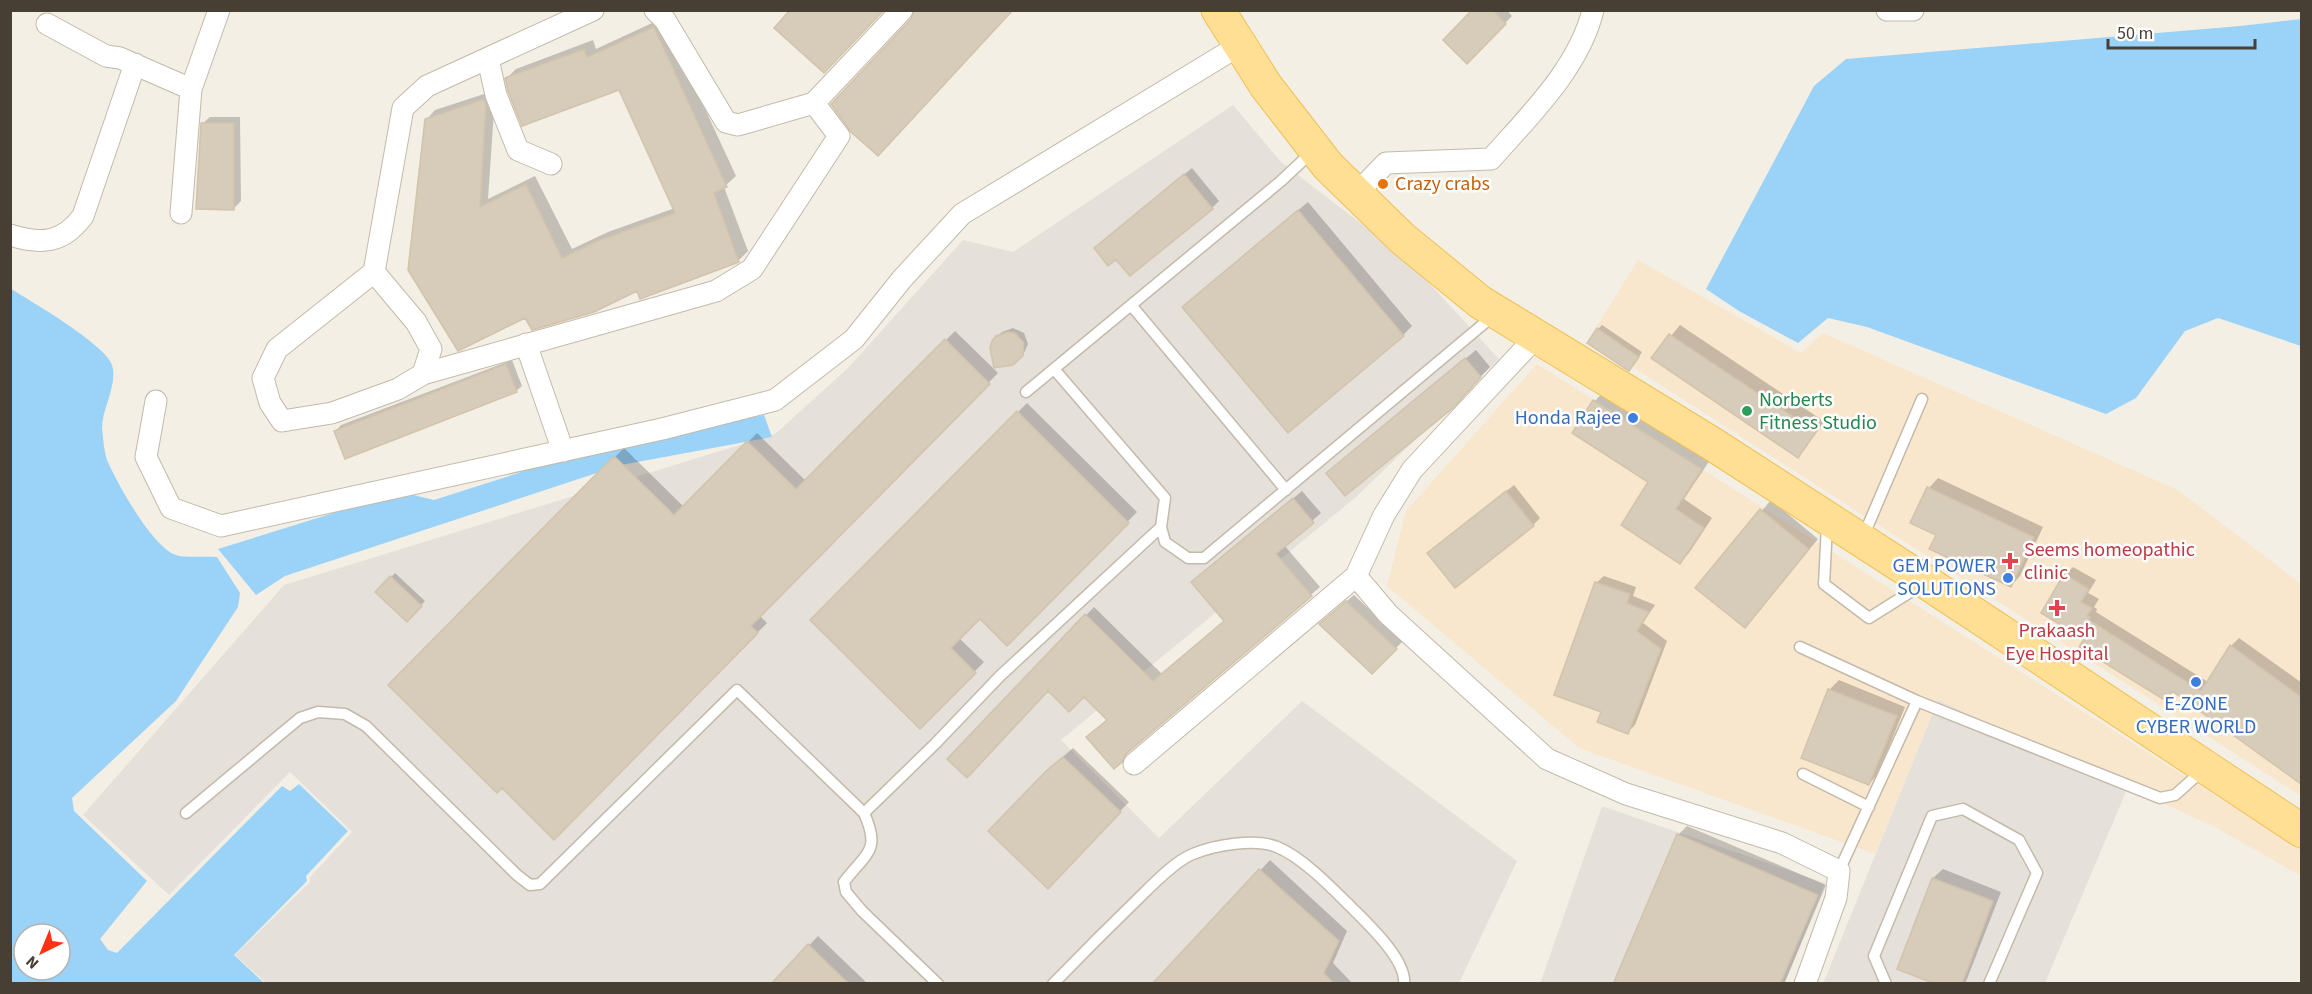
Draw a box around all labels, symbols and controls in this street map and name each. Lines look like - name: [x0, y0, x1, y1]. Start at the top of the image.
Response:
- scale bar: [2108, 12, 2255, 50]
- text: 50 m: [2117, 21, 2153, 46]
- place label: Crazy crabs: [1395, 170, 1490, 198]
- marker: Crazy crabs: [1376, 177, 1390, 191]
- place label: Norberts Fitness Studio: [1759, 386, 1877, 437]
- place label: Honda Rajee: [1515, 404, 1621, 432]
- marker: Norberts Fitness Studio: [1740, 404, 1754, 418]
- marker: Honda Rajee: [1626, 411, 1640, 425]
- place label: Seems homeopathic clinic: [2024, 536, 2195, 587]
- place label: GEM POWER SOLUTIONS: [1892, 552, 1996, 603]
- marker: Seems homeopathic clinic: [2001, 552, 2019, 570]
- marker: GEM POWER SOLUTIONS: [2001, 571, 2015, 585]
- marker: Prakaash Eye Hospital: [2048, 599, 2066, 617]
- place label: Prakaash Eye Hospital: [2005, 617, 2109, 668]
- marker: E-ZONE CYBER WORLD: [2189, 675, 2203, 689]
- place label: E-ZONE CYBER WORLD: [2136, 690, 2256, 741]
- north arrow: [12, 922, 72, 982]
- text: N: [21, 951, 44, 974]

